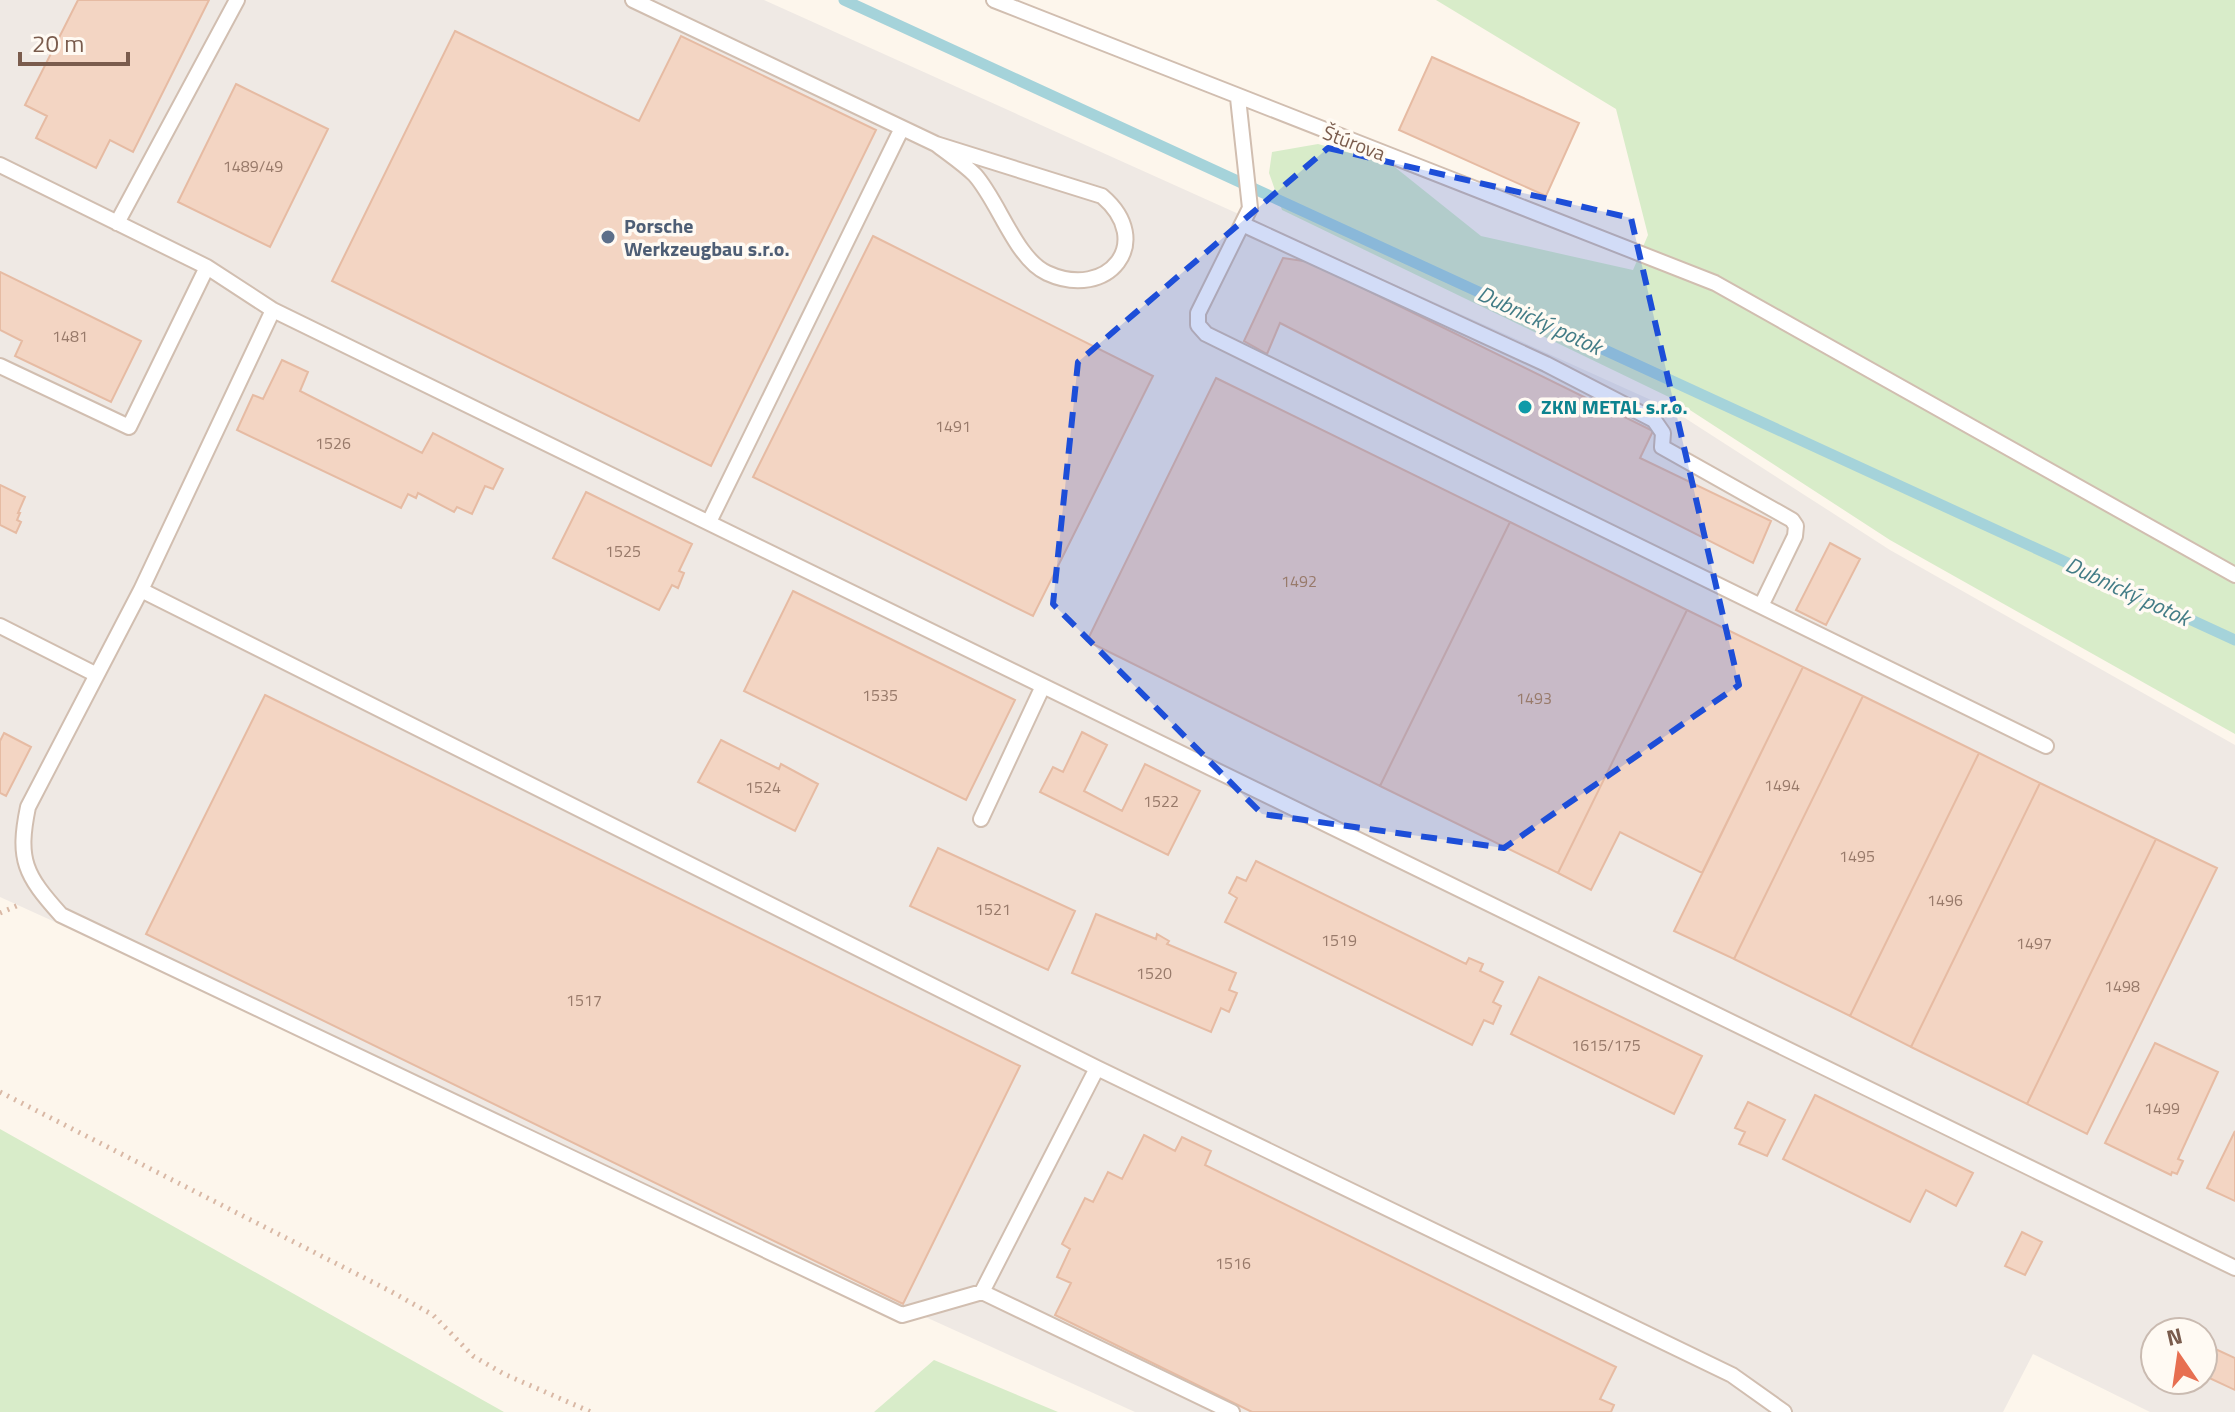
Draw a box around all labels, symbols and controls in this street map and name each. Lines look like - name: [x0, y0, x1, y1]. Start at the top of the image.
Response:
- scale bar: [20, 16, 128, 66]
- text: 20 m: [32, 25, 84, 61]
- street label: Štúrova: [1318, 116, 1390, 169]
- house number: 1489/49: [223, 154, 283, 178]
- place label: Porsche Werkzeugbau s.r.o.: [624, 210, 790, 264]
- marker: Porsche Werkzeugbau s.r.o.: [599, 228, 617, 246]
- water label: Dubnický potok: [1472, 276, 1610, 365]
- house number: 1481: [52, 324, 88, 348]
- place label: ZKN METAL s.r.o.: [1541, 391, 1688, 422]
- marker: ZKN METAL s.r.o.: [1516, 398, 1534, 416]
- house number: 1491: [935, 414, 971, 438]
- house number: 1526: [315, 431, 351, 455]
- house number: 1525: [605, 539, 641, 563]
- water label: Dubnický potok: [2060, 547, 2198, 636]
- house number: 1492: [1281, 569, 1317, 593]
- house number: 1535: [862, 683, 898, 707]
- house number: 1493: [1516, 686, 1552, 710]
- house number: 1494: [1764, 773, 1800, 797]
- house number: 1524: [745, 775, 781, 799]
- house number: 1522: [1143, 789, 1179, 813]
- house number: 1495: [1839, 844, 1875, 868]
- house number: 1496: [1927, 888, 1963, 912]
- house number: 1521: [975, 897, 1011, 921]
- house number: 1519: [1321, 928, 1357, 952]
- house number: 1497: [2016, 931, 2052, 955]
- house number: 1520: [1136, 961, 1172, 985]
- house number: 1498: [2104, 974, 2140, 998]
- house number: 1517: [566, 988, 602, 1012]
- house number: 1615/175: [1571, 1033, 1641, 1057]
- house number: 1499: [2144, 1096, 2180, 1120]
- house number: 1516: [1215, 1251, 1251, 1275]
- north arrow: [2139, 1316, 2219, 1396]
- text: N: [2163, 1318, 2186, 1355]

